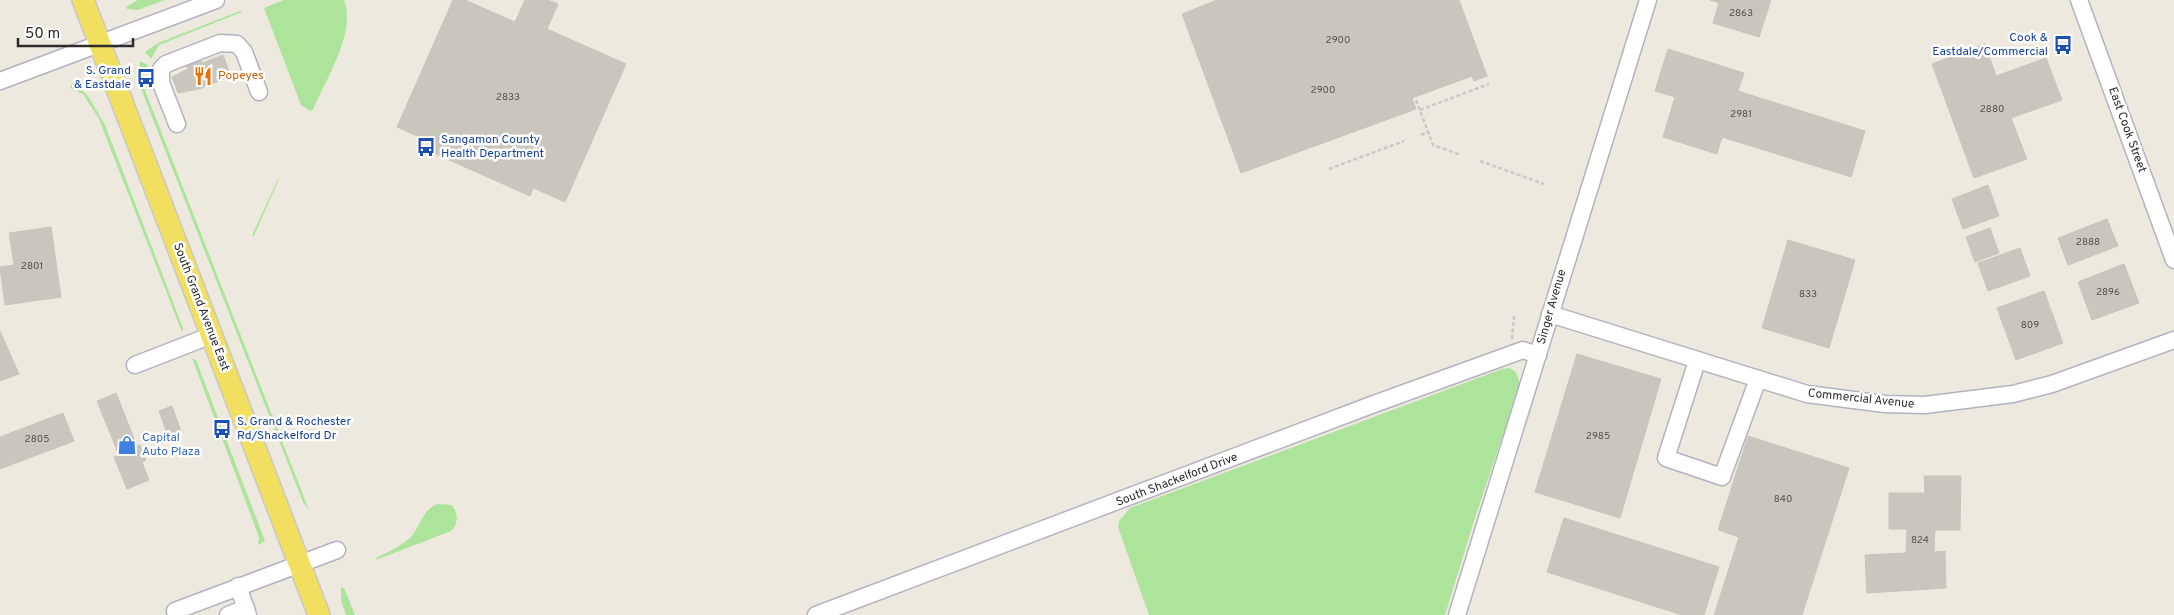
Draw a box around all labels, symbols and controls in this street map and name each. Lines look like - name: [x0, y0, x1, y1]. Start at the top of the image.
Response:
- house number: 2863: [1729, 7, 1753, 20]
- scale bar: [18, 15, 132, 47]
- text: 50 m: [25, 25, 60, 44]
- place label: Cook & Eastdale/Commercial: [1932, 30, 2048, 60]
- house number: 2900: [1326, 34, 1350, 47]
- bus stop icon: Cook & Eastdale/Commercial: [2052, 34, 2074, 56]
- place label: S. Grand & Eastdale: [74, 63, 131, 93]
- restaurant icon: Popeyes: [192, 65, 214, 87]
- bus stop icon: S. Grand & Eastdale: [135, 67, 157, 89]
- place label: Popeyes: [218, 68, 264, 84]
- house number: 2900: [1311, 84, 1335, 97]
- street label: East Cook Street: [2104, 85, 2150, 175]
- house number: 2833: [496, 91, 520, 104]
- house number: 2880: [1980, 103, 2004, 116]
- house number: 2981: [1730, 108, 1752, 121]
- place label: Sangamon County Health Department: [441, 132, 544, 162]
- bus stop icon: Sangamon County Health Department: [415, 136, 437, 158]
- house number: 2888: [2076, 236, 2100, 249]
- street label: South Grand Avenue East: [169, 241, 233, 373]
- house number: 2801: [21, 260, 43, 273]
- street label: Singer Avenue: [1534, 268, 1570, 346]
- house number: 2896: [2096, 286, 2120, 299]
- house number: 833: [1799, 288, 1817, 301]
- house number: 809: [2021, 319, 2039, 332]
- street label: Commercial Avenue: [1807, 385, 1915, 413]
- place label: S. Grand & Rochester Rd/Shackelford Dr: [237, 414, 351, 444]
- bus stop icon: S. Grand & Rochester Rd/Shackelford Dr: [211, 418, 233, 440]
- place label: Capital Auto Plaza: [142, 430, 200, 460]
- house number: 2985: [1586, 430, 1610, 443]
- house number: 2805: [25, 433, 49, 446]
- shop icon: Capital Auto Plaza: [116, 434, 138, 456]
- street label: South Shackelford Drive: [1114, 449, 1240, 511]
- house number: 840: [1774, 493, 1792, 506]
- house number: 824: [1911, 534, 1929, 547]

